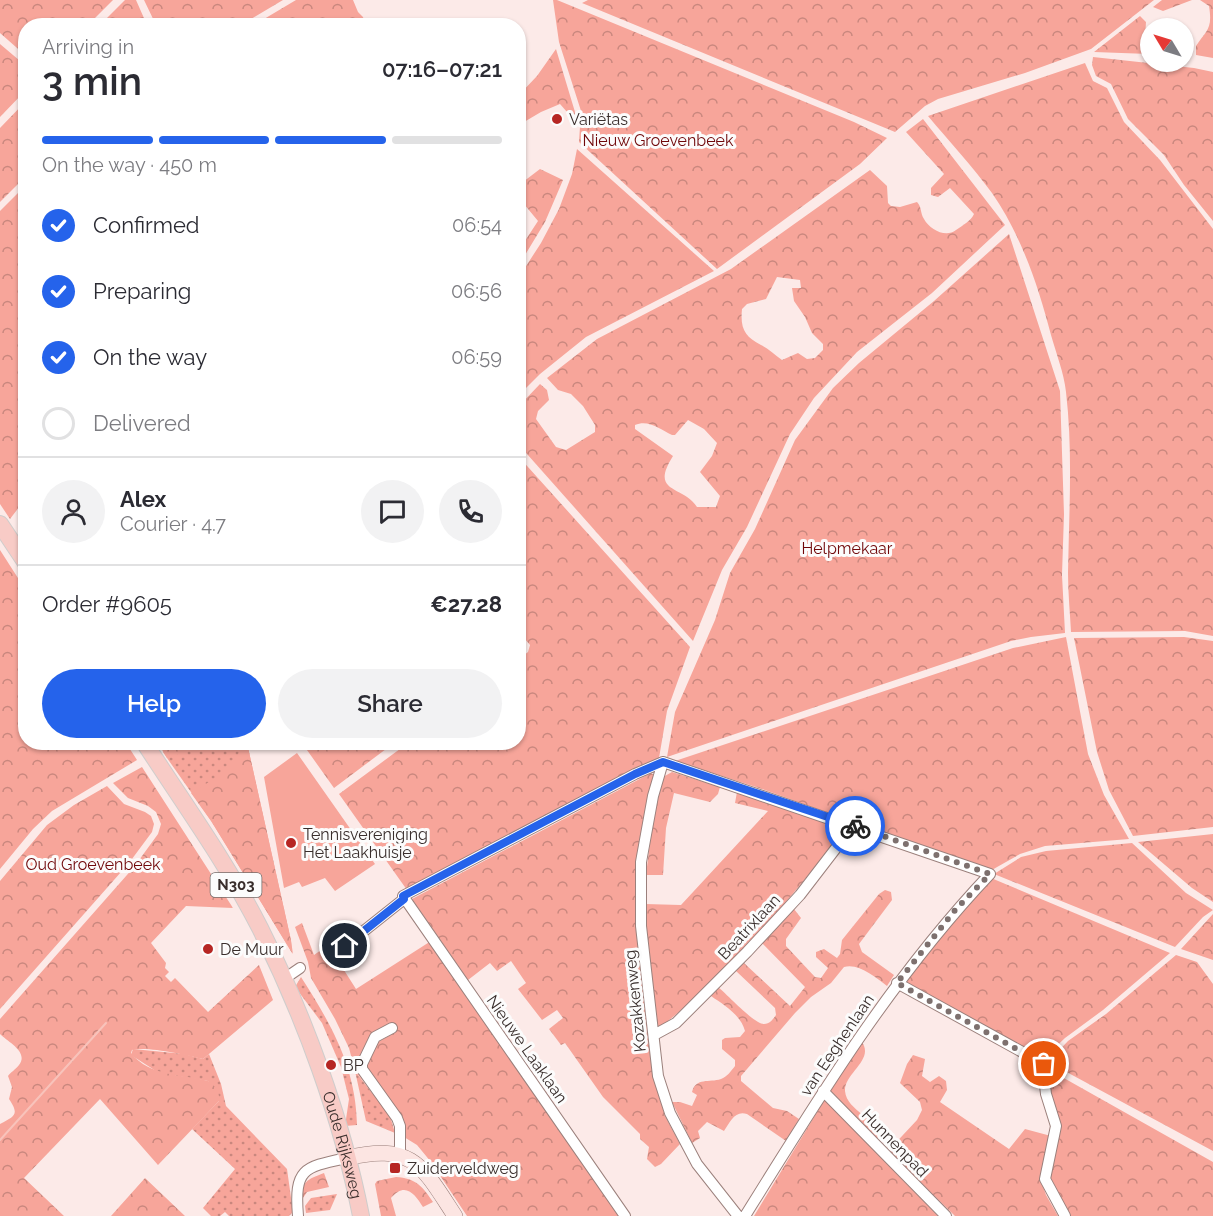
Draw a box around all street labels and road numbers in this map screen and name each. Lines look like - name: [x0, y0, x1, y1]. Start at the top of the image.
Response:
- road number: N303: [210, 873, 262, 897]
- street label: Beatrixlaan: [714, 890, 784, 964]
- street label: Kozakkenweg: [620, 949, 650, 1053]
- street label: Nieuwe Laaklaan: [483, 991, 571, 1107]
- street label: van Eeghenlaan: [796, 991, 878, 1099]
- street label: Oude Rijksweg: [319, 1089, 367, 1200]
- street label: Hunnenpad: [858, 1105, 932, 1181]

